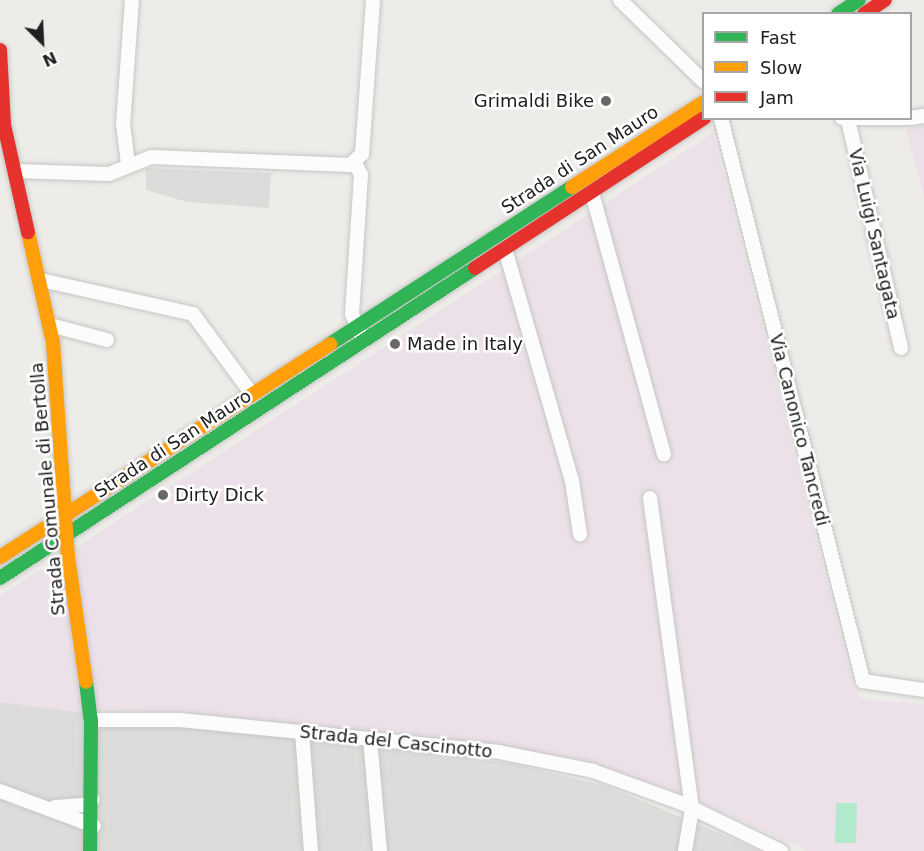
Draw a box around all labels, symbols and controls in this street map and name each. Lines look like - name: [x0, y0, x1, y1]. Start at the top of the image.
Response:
- north arrow: [12, 12, 72, 72]
- legend: [702, 12, 912, 120]
- text: Fast: [760, 27, 796, 48]
- text: N: [40, 47, 60, 70]
- text: Slow: [760, 57, 802, 78]
- text: Jam: [760, 87, 794, 108]
- place label: Grimaldi Bike: [474, 90, 594, 112]
- marker: Grimaldi Bike: [599, 94, 613, 108]
- street label: Strada di San Mauro: [497, 101, 663, 219]
- street label: Via Luigi Santagata: [844, 147, 904, 321]
- street label: Via Canonico Tancredi: [765, 332, 833, 528]
- place label: Made in Italy: [407, 333, 523, 355]
- marker: Made in Italy: [388, 337, 402, 351]
- street label: Strada Comunale di Bertolla: [26, 362, 70, 616]
- street label: Strada di San Mauro: [90, 385, 256, 503]
- place label: Dirty Dick: [175, 484, 264, 506]
- marker: Dirty Dick: [156, 488, 170, 502]
- street label: Strada del Cascinotto: [299, 721, 493, 763]

